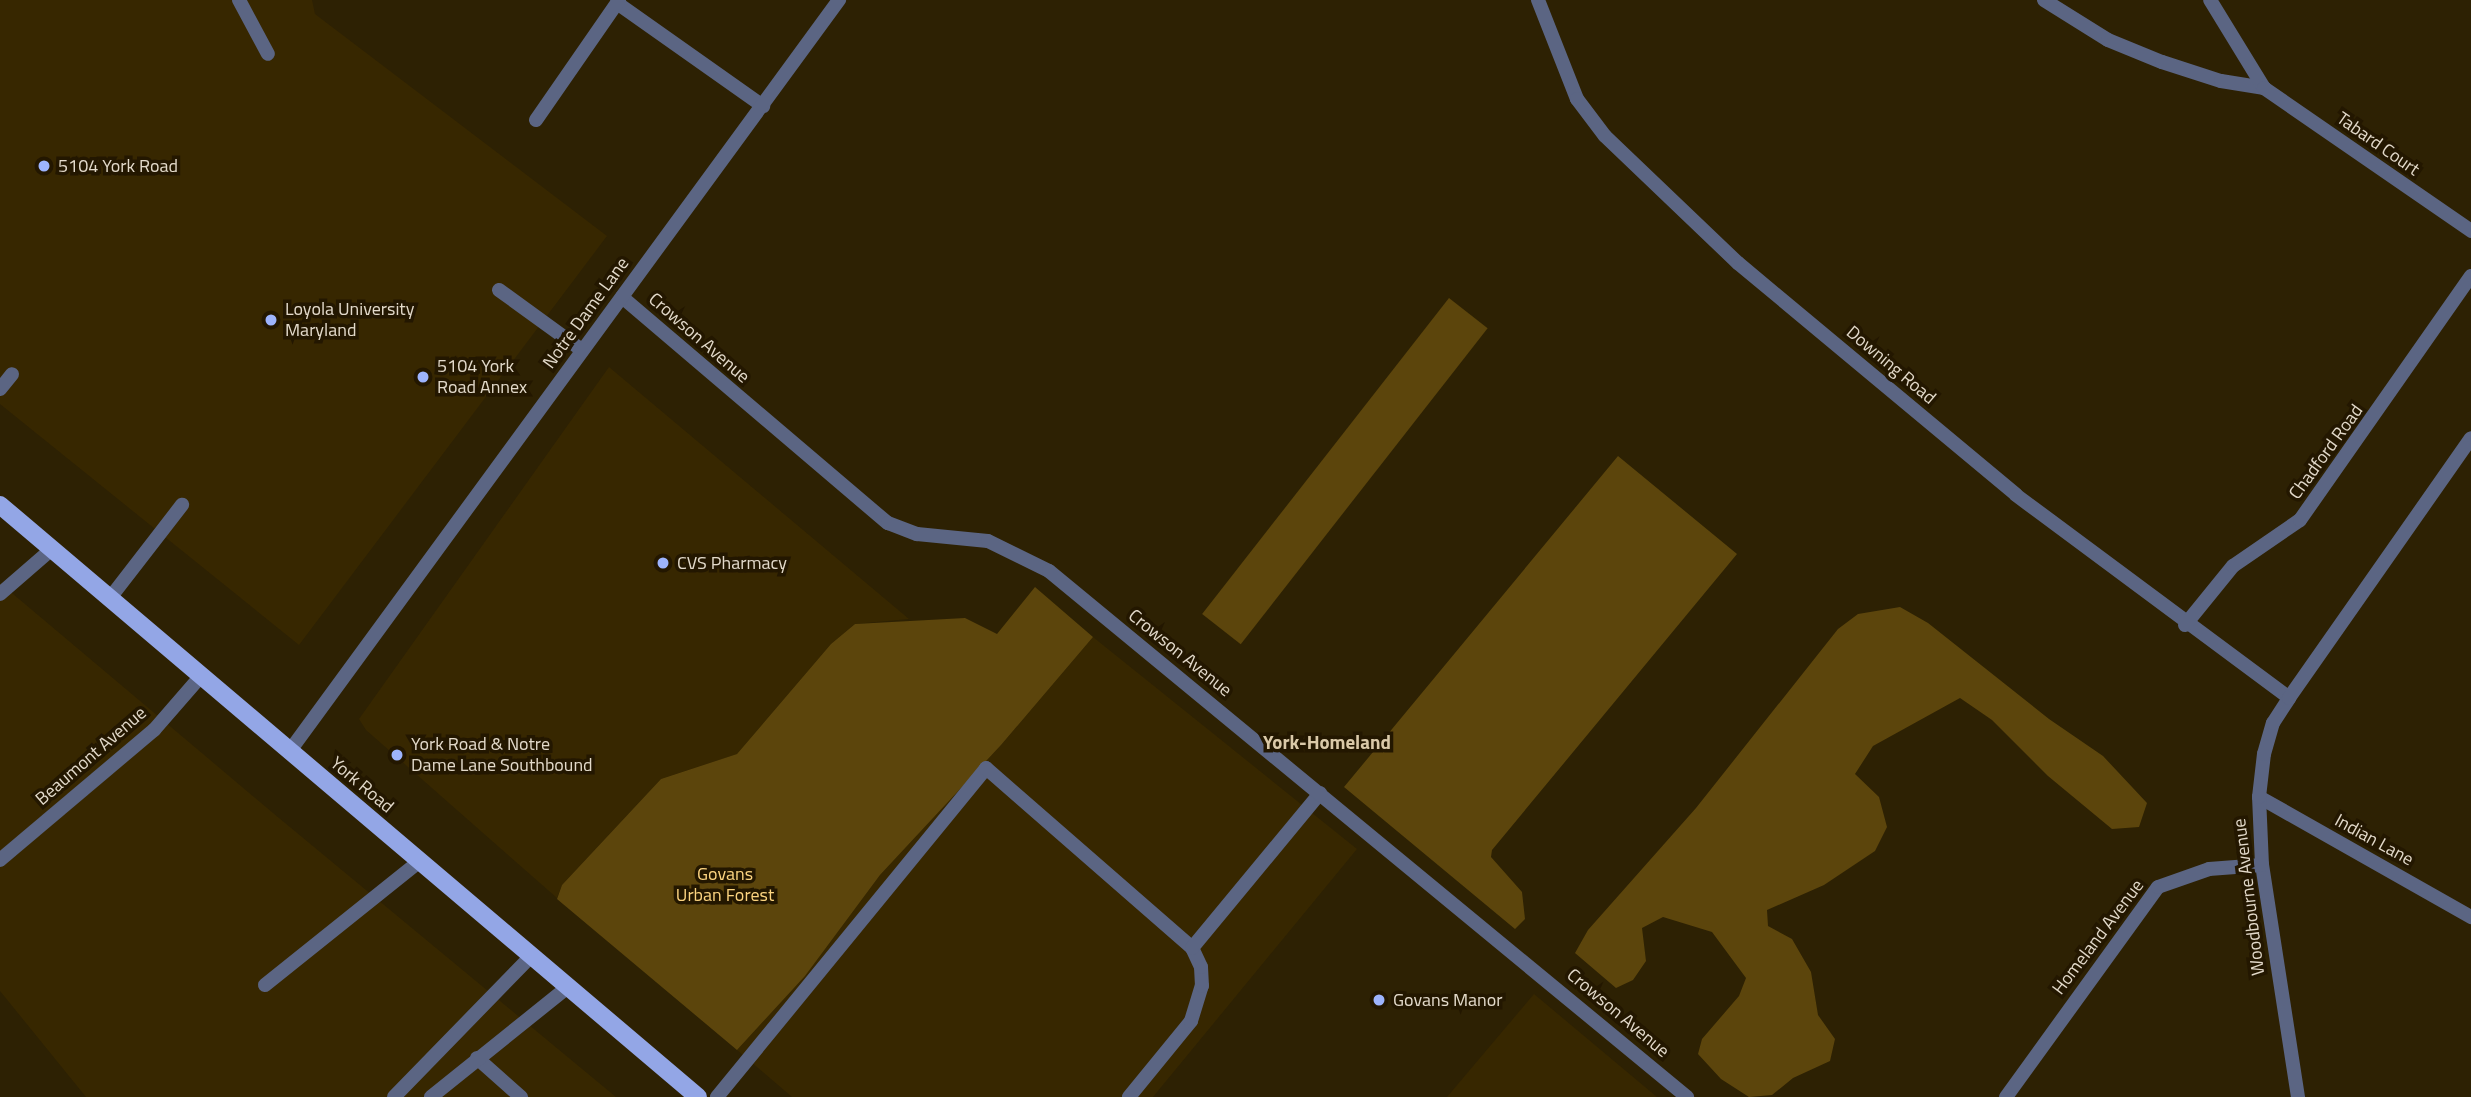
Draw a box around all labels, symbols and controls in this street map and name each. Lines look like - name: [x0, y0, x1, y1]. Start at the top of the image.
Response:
- street label: Tabard Court: [2332, 108, 2424, 180]
- place label: 5104 York Road: [58, 155, 178, 177]
- marker: 5104 York Road: [36, 158, 52, 174]
- street label: Notre Dame Lane: [538, 253, 634, 373]
- street label: Crowson Avenue: [644, 288, 754, 388]
- place label: Loyola University Maryland: [285, 299, 414, 342]
- marker: Loyola University Maryland: [263, 312, 279, 328]
- street label: Downing Road: [1842, 321, 1940, 409]
- place label: 5104 York Road Annex: [437, 356, 527, 398]
- marker: 5104 York Road Annex: [415, 369, 431, 385]
- street label: Chadford Road: [2284, 400, 2368, 504]
- place label: CVS Pharmacy: [677, 552, 787, 574]
- marker: CVS Pharmacy: [655, 555, 671, 571]
- street label: Crowson Avenue: [1124, 605, 1236, 701]
- street label: Beaumont Avenue: [31, 702, 151, 810]
- district label: York-Homeland: [1263, 731, 1391, 753]
- place label: York Road & Notre Dame Lane Southbound: [411, 734, 593, 776]
- marker: York Road & Notre Dame Lane Southbound: [389, 747, 405, 763]
- street label: York Road: [326, 752, 398, 818]
- street label: Indian Lane: [2331, 810, 2417, 870]
- street label: Woodbourne Avenue: [2229, 817, 2269, 977]
- park label: Govans Urban Forest: [676, 864, 774, 906]
- street label: Homeland Avenue: [2048, 875, 2148, 999]
- street label: Crowson Avenue: [1563, 964, 1673, 1062]
- place label: Govans Manor: [1393, 989, 1502, 1011]
- marker: Govans Manor: [1371, 992, 1387, 1008]

